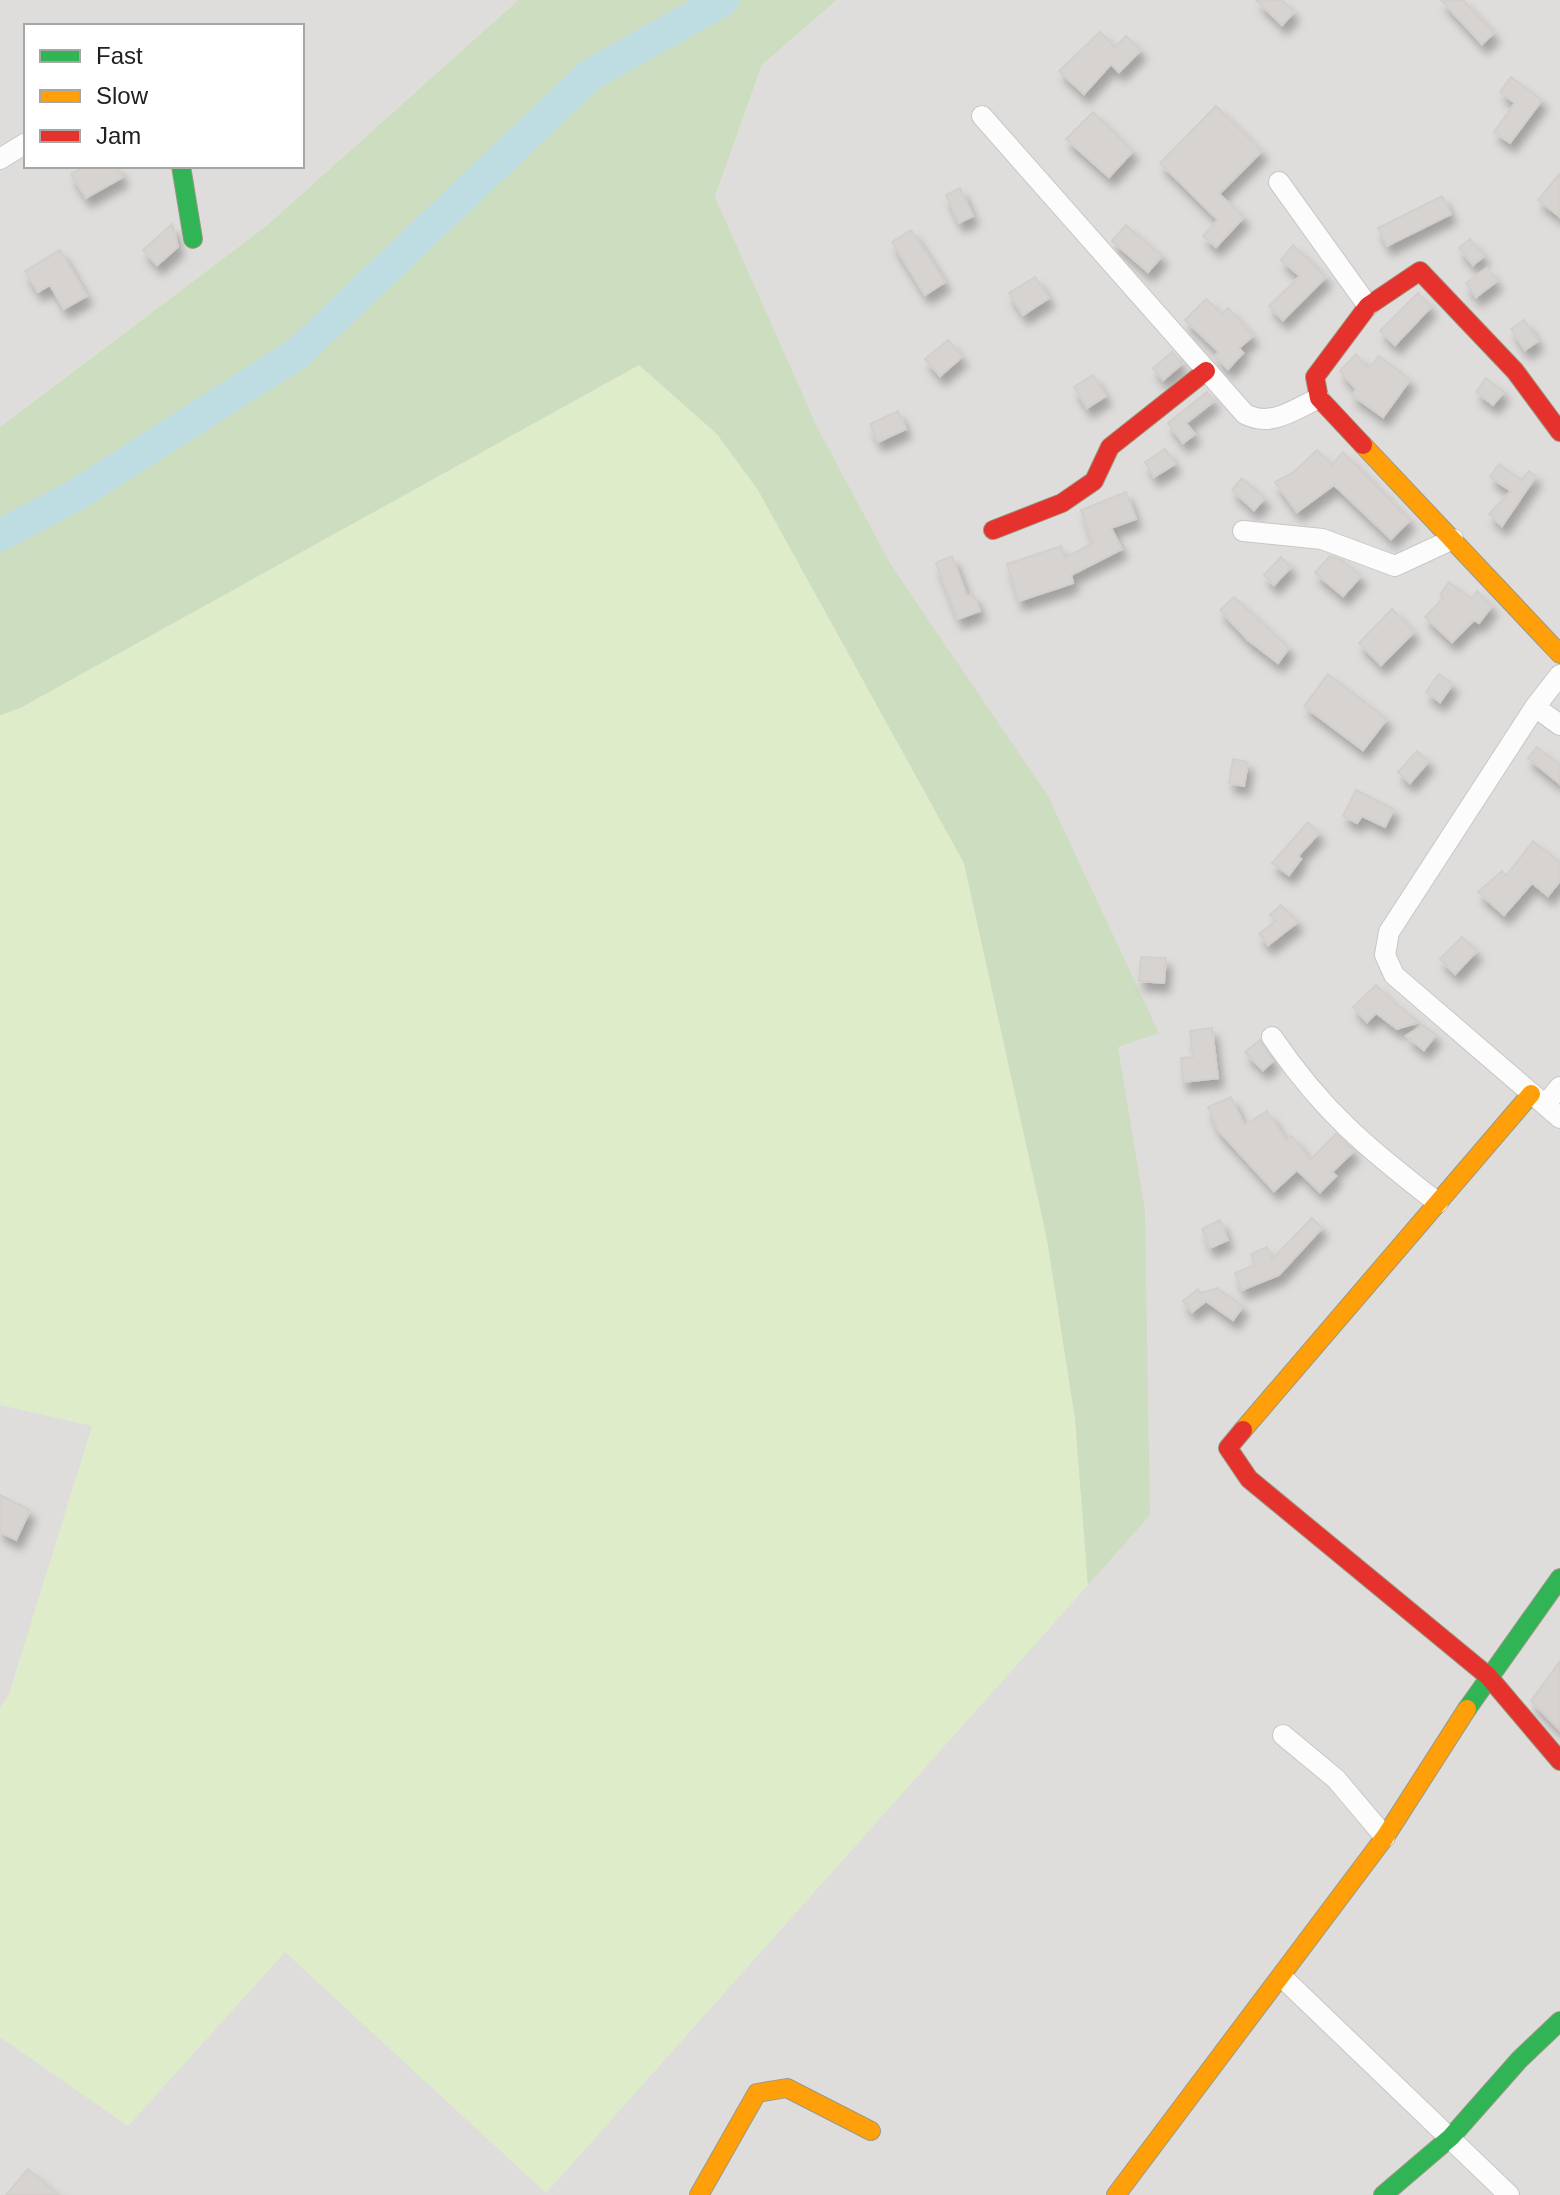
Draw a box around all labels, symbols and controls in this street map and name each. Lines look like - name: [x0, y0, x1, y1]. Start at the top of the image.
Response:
- legend: [24, 24, 304, 168]
- text: Fast: [96, 42, 143, 69]
- text: Slow: [96, 82, 149, 109]
- text: Jam: [96, 122, 141, 149]

